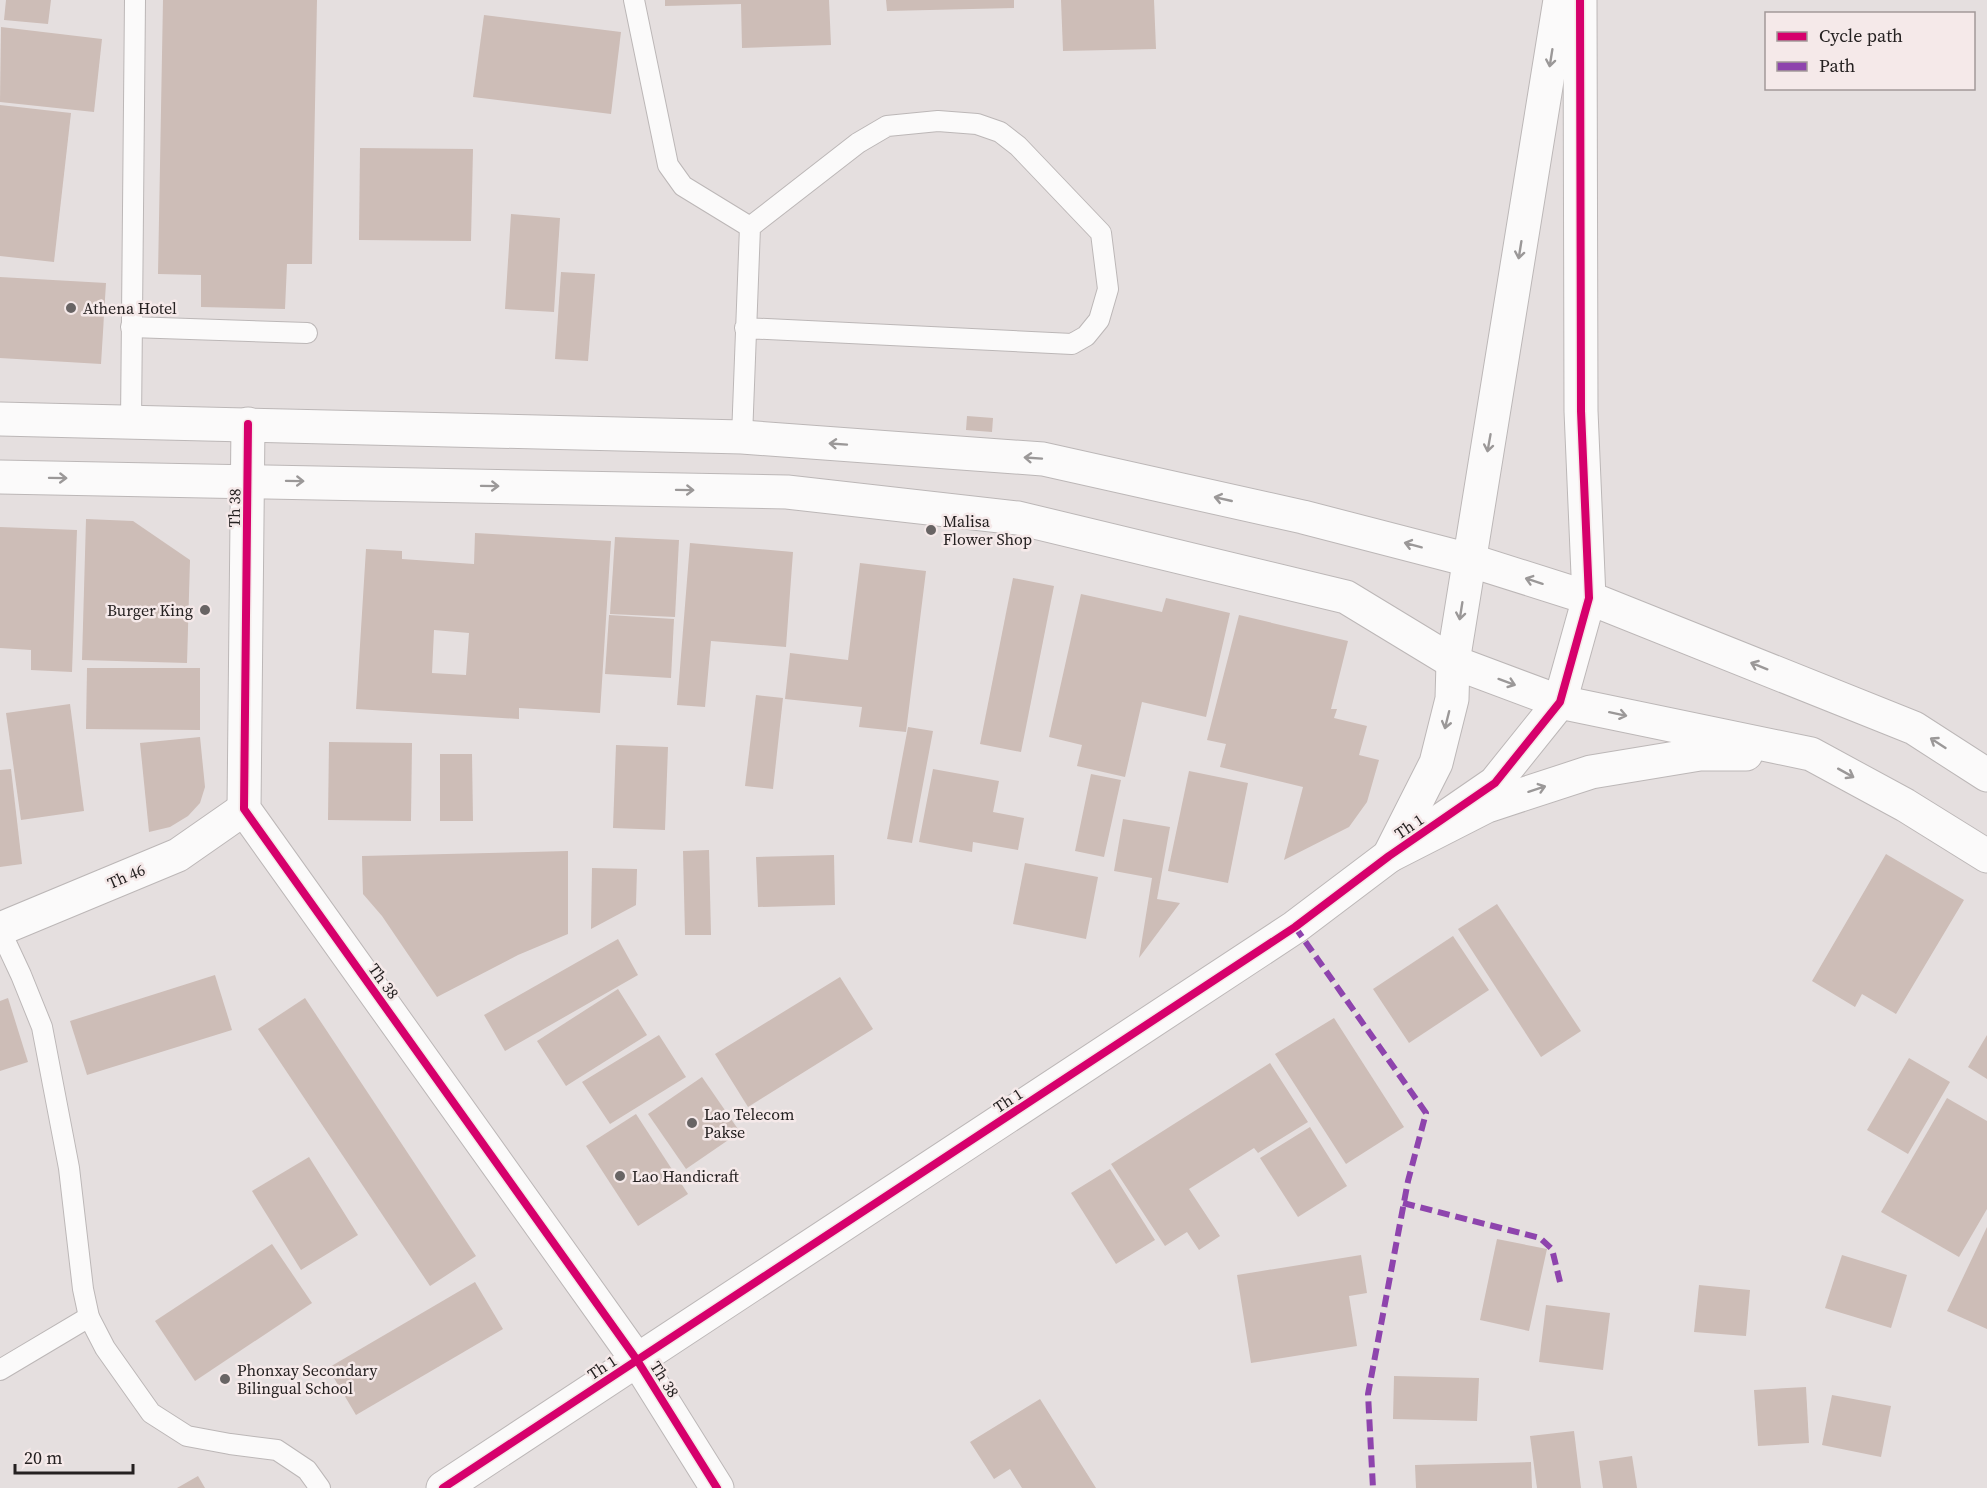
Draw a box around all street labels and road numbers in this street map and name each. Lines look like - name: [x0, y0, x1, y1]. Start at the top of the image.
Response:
- street label: Th 38: [223, 488, 245, 528]
- street label: Th 1: [1390, 808, 1428, 844]
- street label: Th 46: [104, 858, 148, 894]
- street label: Th 38: [364, 959, 404, 1003]
- street label: Th 1: [989, 1082, 1027, 1118]
- street label: Th 1: [583, 1349, 621, 1385]
- street label: Th 38: [645, 1357, 685, 1401]

